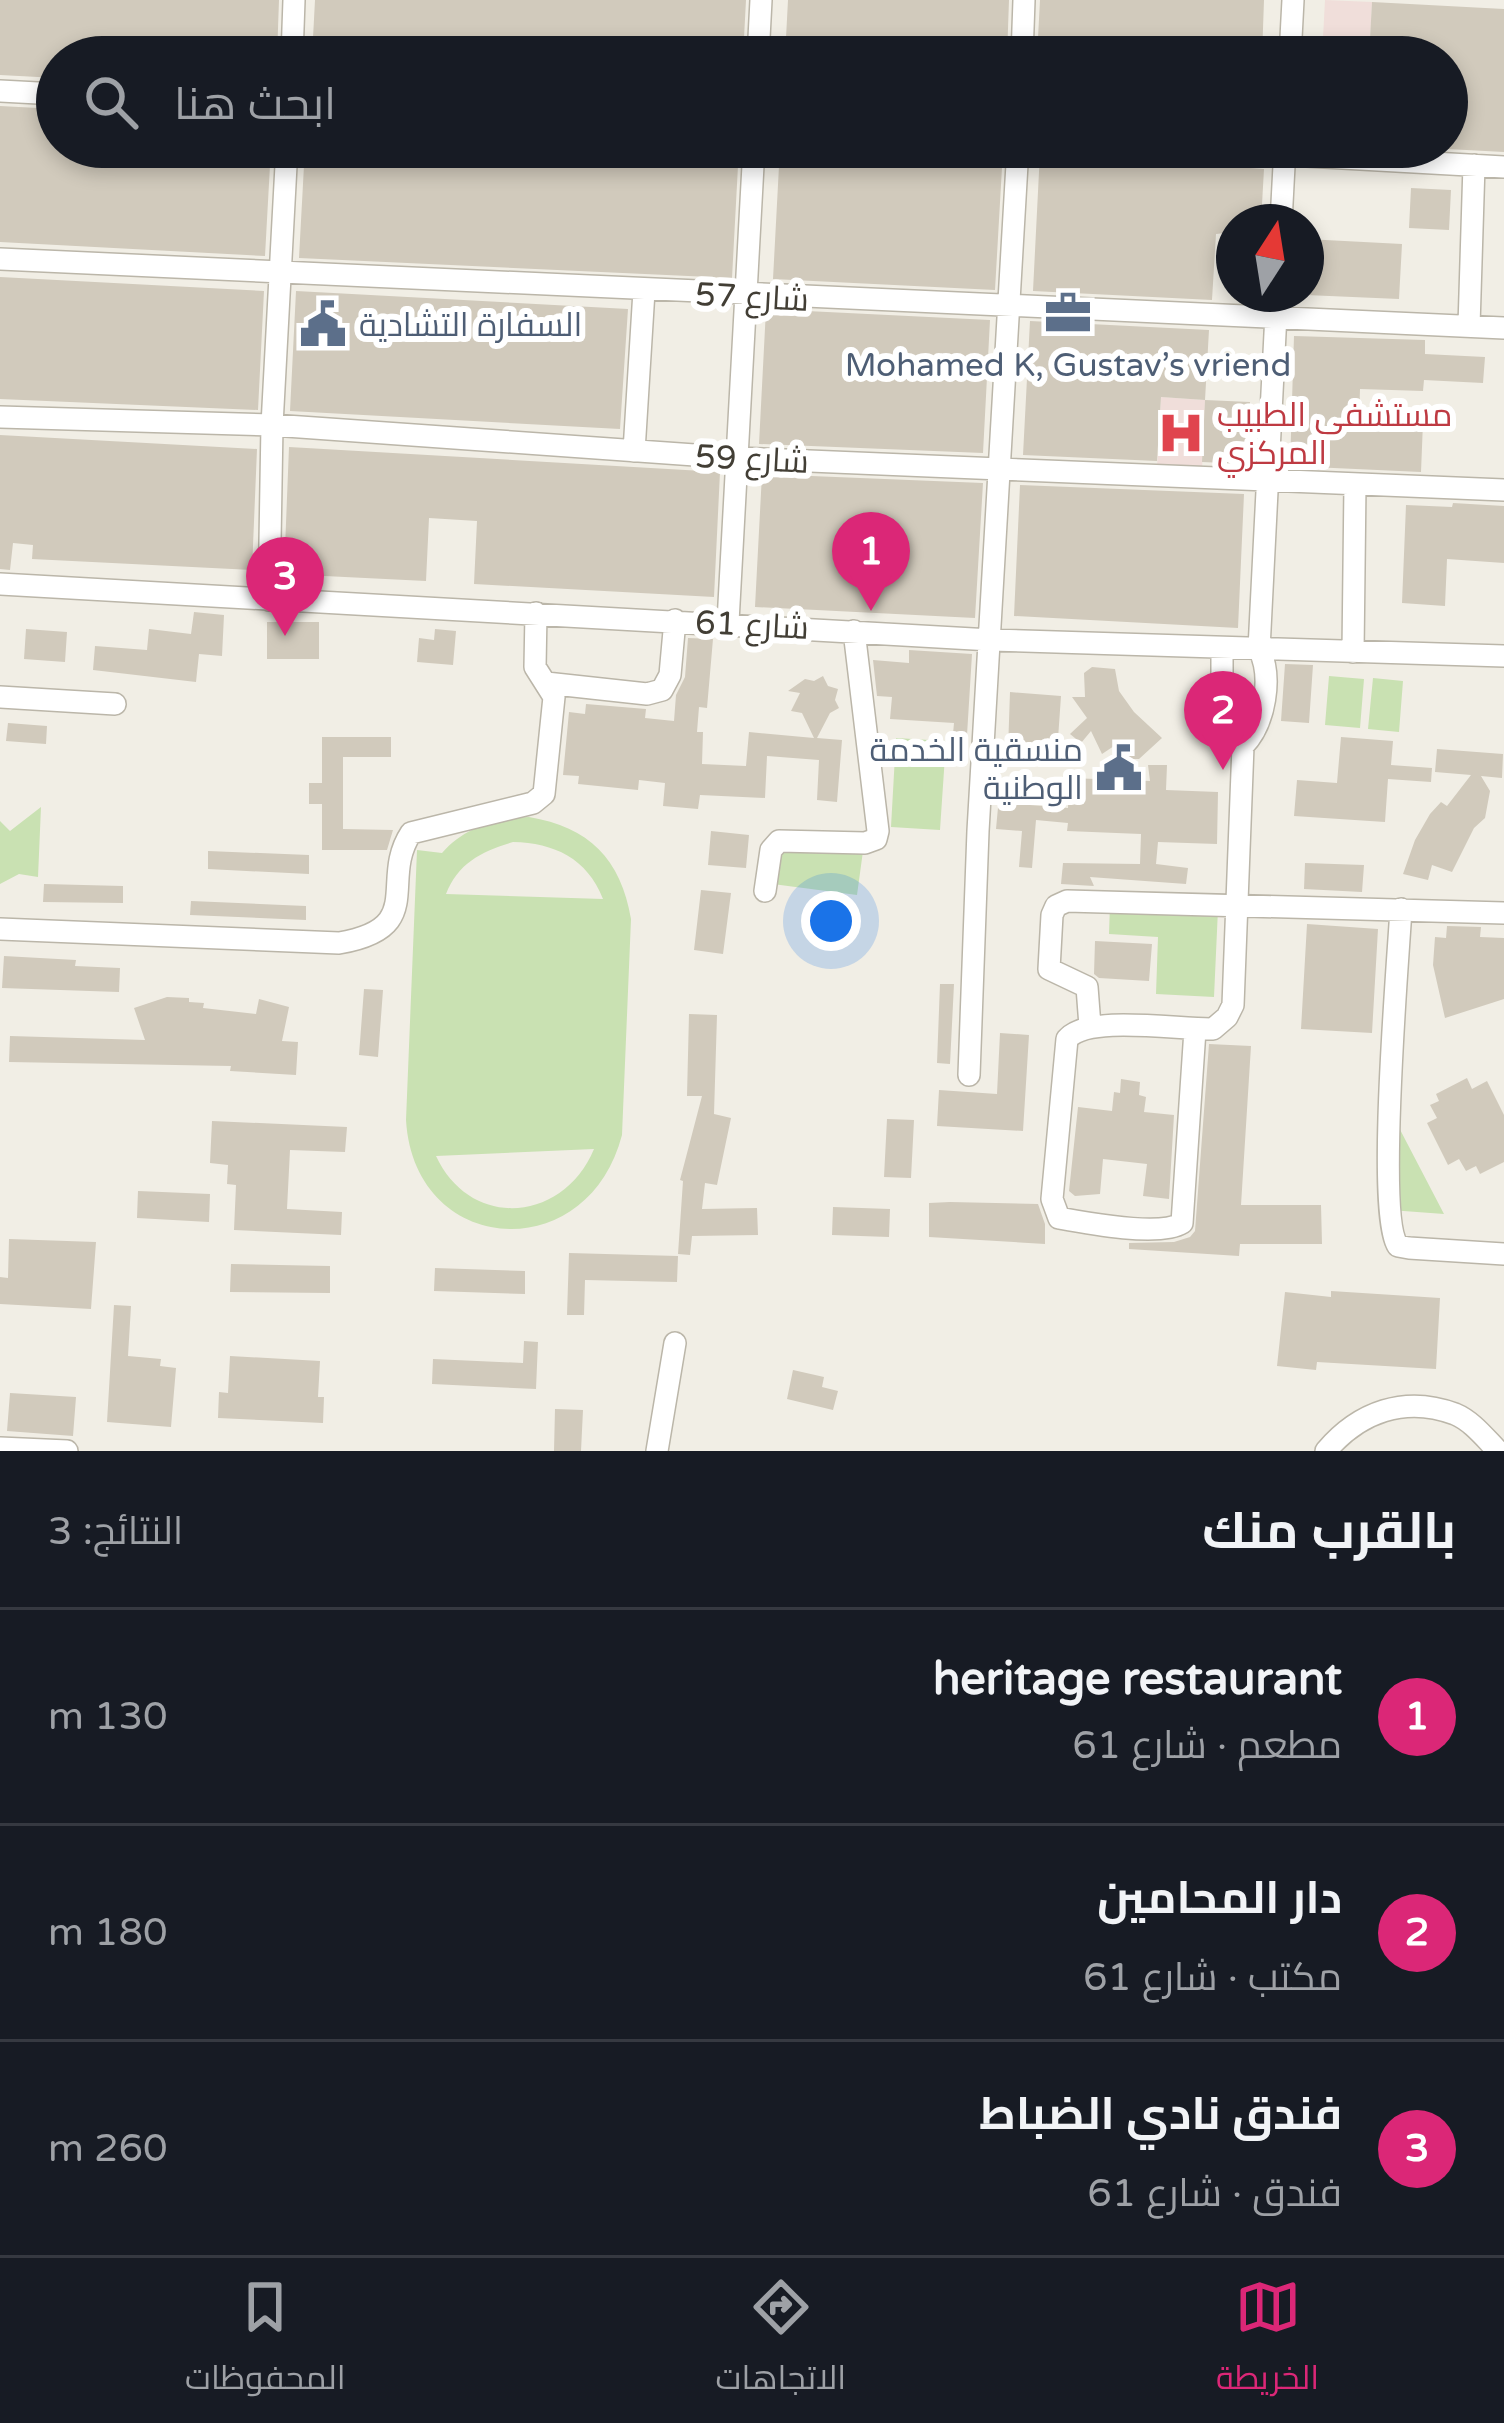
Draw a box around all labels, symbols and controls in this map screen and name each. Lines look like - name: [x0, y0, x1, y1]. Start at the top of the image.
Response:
- search box: [36, 36, 1468, 168]
- icon: search: [78, 69, 144, 135]
- text: ابحث هنا: [174, 78, 336, 132]
- north arrow: [1216, 204, 1324, 312]
- street label: شارع 57: [694, 275, 810, 322]
- office icon: Mohamed K, Gustav’s vriend: [1043, 288, 1093, 338]
- public building icon: السفارة التشادية: [298, 299, 348, 349]
- place label: السفارة التشادية: [359, 306, 582, 345]
- place label: Mohamed K, Gustav’s vriend: [845, 346, 1291, 385]
- place label: مستشفى الطبيب المركزي: [1217, 396, 1453, 478]
- hospital icon: مستشفى الطبيب المركزي: [1156, 408, 1206, 458]
- street label: شارع 59: [694, 437, 810, 484]
- pin: 1: [832, 512, 910, 611]
- pin: 3: [246, 537, 324, 636]
- street label: شارع 61: [694, 603, 810, 650]
- pin: 2: [1184, 671, 1262, 770]
- place label: منسقية الخدمة الوطنية: [870, 731, 1083, 808]
- public building icon: منسقية الخدمة الوطنية: [1094, 743, 1144, 793]
- your location: [801, 891, 861, 951]
- text: بالقرب منك: [1202, 1501, 1456, 1563]
- text: النتائج: 3: [48, 1508, 183, 1555]
- text: heritage restaurant: [933, 1653, 1342, 1707]
- text: 130 m: [48, 1693, 167, 1740]
- text: 1: [1405, 1693, 1429, 1740]
- text: مطعم · شارع 61: [1072, 1722, 1342, 1769]
- text: دار المحامين: [1097, 1872, 1342, 1926]
- text: 180 m: [48, 1909, 167, 1956]
- text: 2: [1405, 1909, 1429, 1956]
- text: مكتب · شارع 61: [1083, 1954, 1342, 2001]
- text: فندق نادي الضباط: [980, 2088, 1342, 2142]
- text: 260 m: [48, 2125, 167, 2172]
- text: 3: [1405, 2125, 1429, 2172]
- text: فندق · شارع 61: [1087, 2170, 1342, 2217]
- tab: المحفوظات: [185, 2274, 346, 2408]
- tab: الاتجاهات: [715, 2274, 846, 2408]
- tab: الخريطة: [1216, 2274, 1319, 2408]

